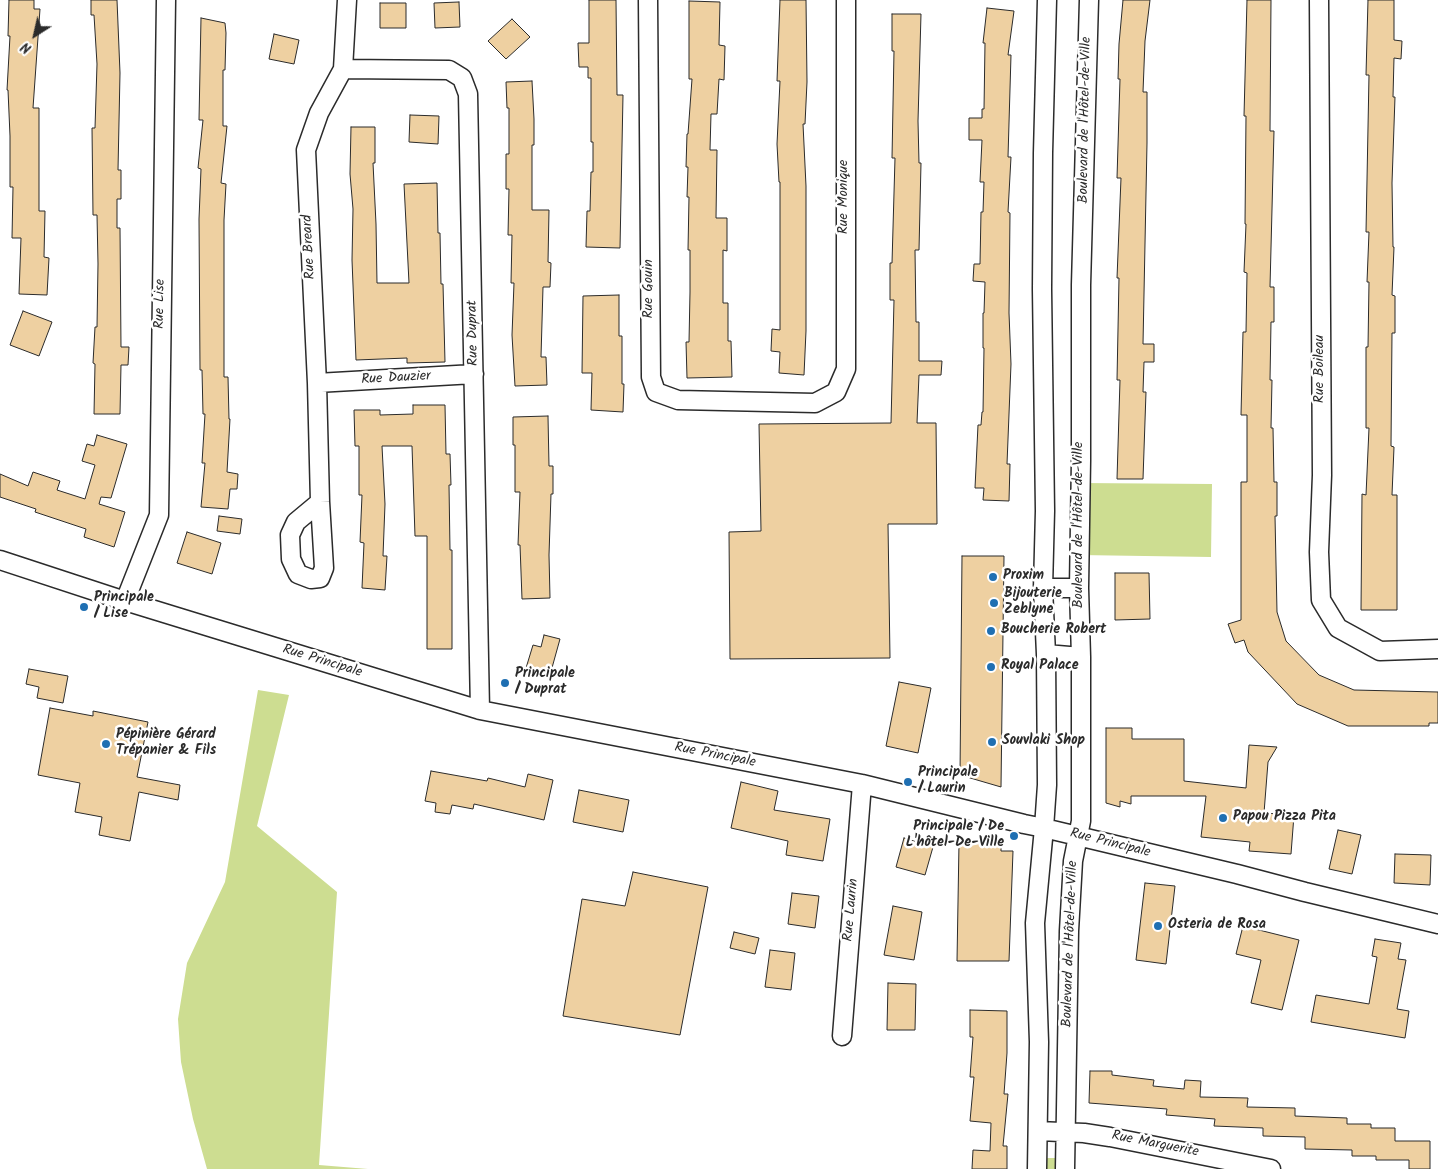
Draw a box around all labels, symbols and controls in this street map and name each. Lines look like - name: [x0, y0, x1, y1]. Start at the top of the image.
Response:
- north arrow: [10, 10, 60, 60]
- text: N: [16, 36, 36, 59]
- street label: Boulevard de l'Hôtel-de-Ville: [1076, 37, 1096, 203]
- street label: Rue Monique: [837, 160, 853, 234]
- street label: Rue Breard: [300, 214, 320, 280]
- street label: Rue Gouin: [642, 259, 658, 319]
- street label: Rue Lise: [152, 279, 170, 329]
- street label: Rue Duprat: [465, 300, 483, 366]
- street label: Rue Boileau: [1313, 335, 1329, 403]
- street label: Rue Dauzier: [361, 369, 431, 389]
- street label: Boulevard de l'Hôtel-de-Ville: [1072, 442, 1088, 608]
- place label: Proxim: [1003, 569, 1044, 585]
- marker: Proxim: [987, 571, 999, 583]
- place label: Bijouterie Zeblyne: [1004, 587, 1062, 620]
- place label: Principale / Lise: [94, 591, 154, 624]
- marker: Bijouterie Zeblyne: [988, 597, 1000, 609]
- marker: Principale / Lise: [78, 601, 90, 613]
- place label: Boucherie Robert: [1001, 623, 1106, 639]
- marker: Boucherie Robert: [985, 625, 997, 637]
- street label: Rue Principale: [280, 642, 364, 682]
- place label: Royal Palace: [1001, 659, 1079, 675]
- marker: Royal Palace: [985, 661, 997, 673]
- place label: Principale / Duprat: [515, 667, 575, 700]
- marker: Principale / Duprat: [499, 677, 511, 689]
- place label: Pépinière Gérard Trépanier & Fils: [116, 728, 216, 760]
- place label: Souvlaki Shop: [1002, 734, 1085, 750]
- marker: Souvlaki Shop: [986, 736, 998, 748]
- marker: Pépinière Gérard Trépanier & Fils: [100, 738, 112, 750]
- street label: Rue Principale: [673, 740, 757, 772]
- place label: Principale / Laurin: [918, 766, 978, 799]
- marker: Principale / Laurin: [902, 776, 914, 788]
- place label: Papou Pizza Pita: [1233, 810, 1336, 826]
- marker: Papou Pizza Pita: [1217, 812, 1229, 824]
- place label: Principale / De L'hôtel-De-Ville: [906, 820, 1004, 852]
- street label: Rue Principale: [1068, 826, 1152, 862]
- marker: Principale / De L'hôtel-De-Ville: [1008, 830, 1020, 842]
- street label: Boulevard de l'Hôtel-de-Ville: [1060, 860, 1082, 1028]
- street label: Rue Laurin: [841, 878, 863, 942]
- place label: Osteria de Rosa: [1168, 918, 1266, 934]
- marker: Osteria de Rosa: [1152, 920, 1164, 932]
- street label: Rue Marguerite: [1110, 1128, 1200, 1162]

